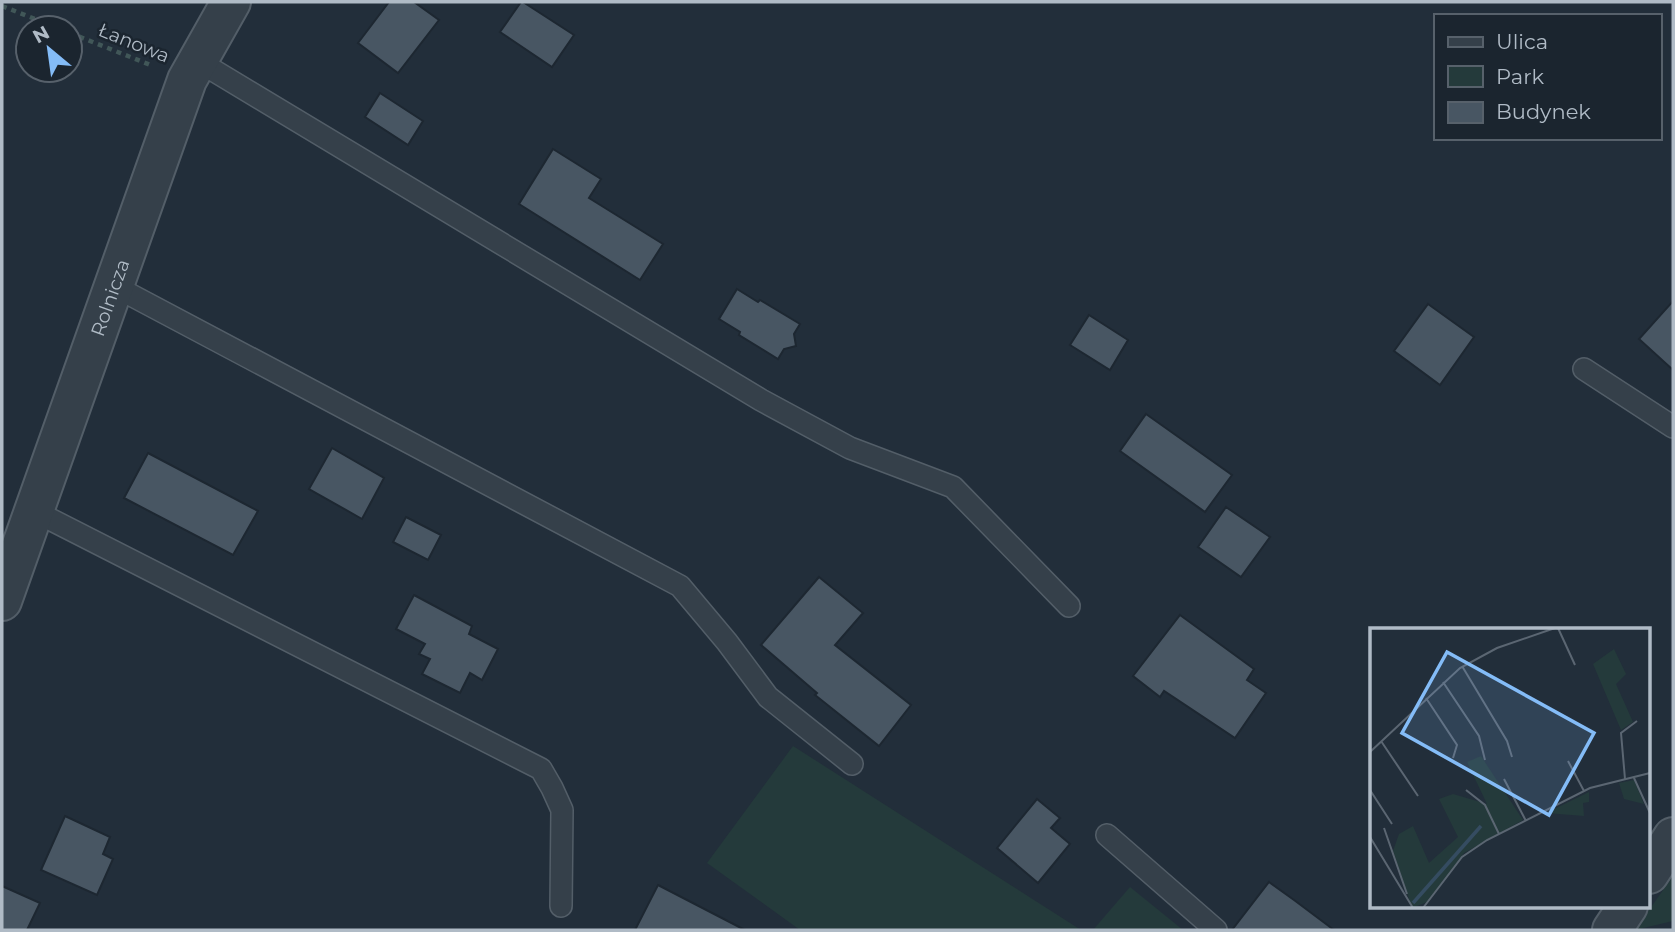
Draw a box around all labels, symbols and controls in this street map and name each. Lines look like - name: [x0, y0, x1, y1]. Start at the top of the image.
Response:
- north arrow: [14, 14, 84, 84]
- legend: [1434, 14, 1661, 140]
- street label: Łanowa: [95, 18, 173, 68]
- text: N: [29, 21, 53, 48]
- text: Ulica: [1496, 29, 1548, 54]
- text: Park: [1496, 64, 1544, 89]
- text: Budynek: [1496, 99, 1591, 124]
- street label: Rolnicza: [85, 256, 134, 339]
- inset map: [1370, 628, 1650, 908]

